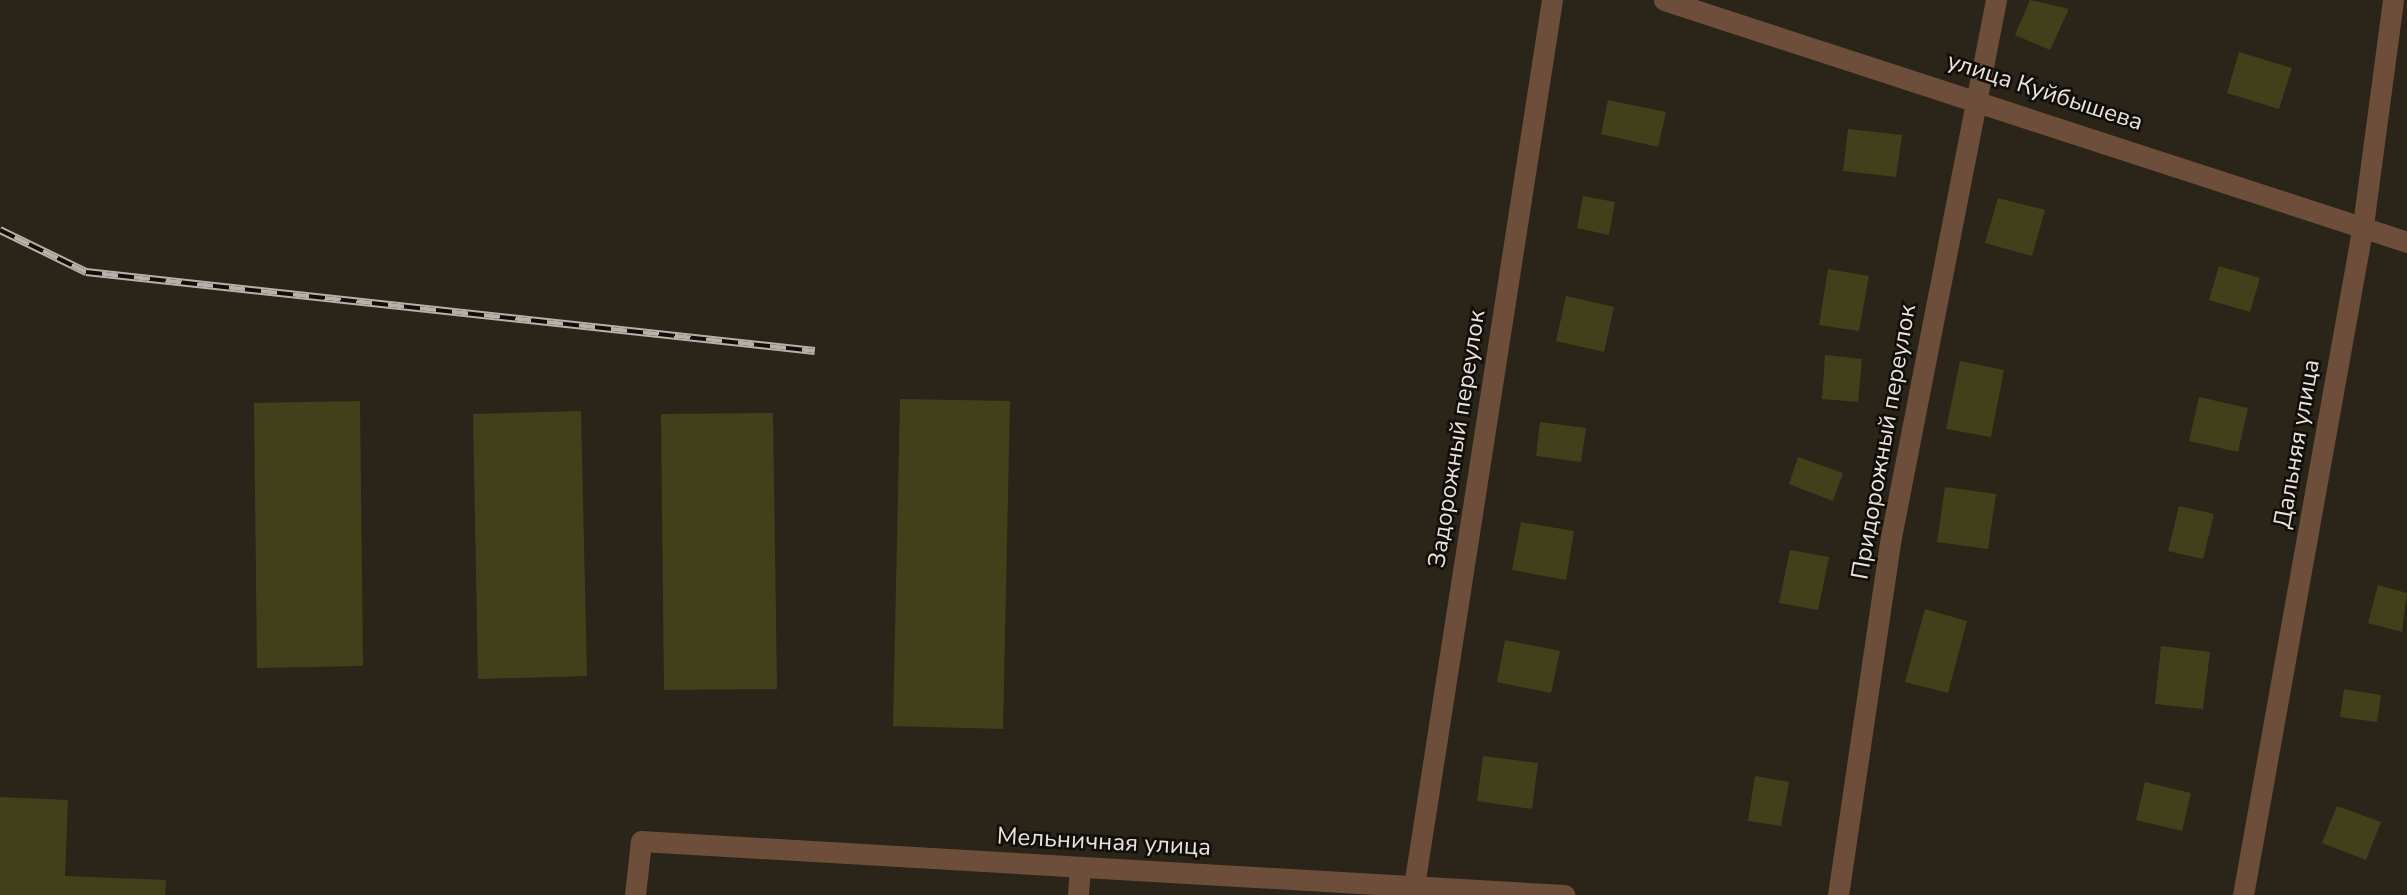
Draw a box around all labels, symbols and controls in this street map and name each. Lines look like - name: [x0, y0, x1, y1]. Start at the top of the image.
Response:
- street label: улица Куйбышева: [1944, 47, 2146, 137]
- street label: Придорожный переулок: [1846, 302, 1922, 582]
- street label: Задорожный переулок: [1422, 308, 1492, 570]
- street label: Дальняя улица: [2268, 357, 2326, 531]
- street label: Мельничная улица: [996, 822, 1212, 862]

